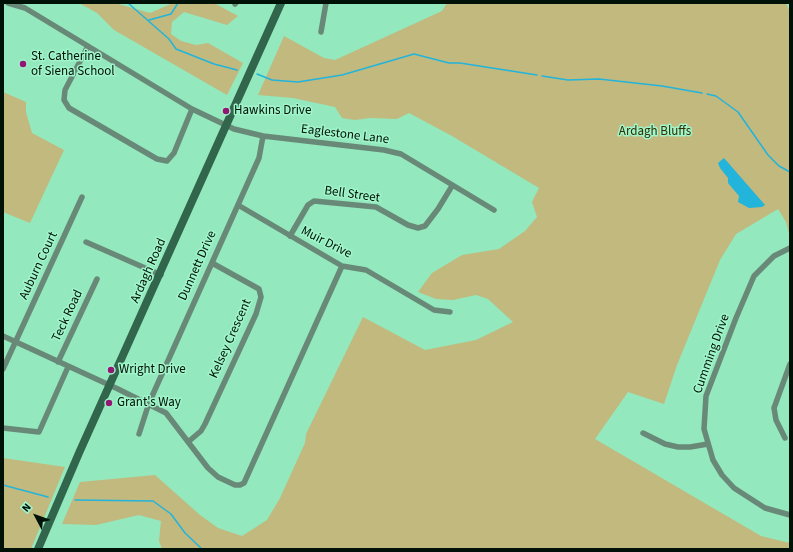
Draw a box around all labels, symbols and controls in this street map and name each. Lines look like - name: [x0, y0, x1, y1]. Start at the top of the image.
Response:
- place label: St. Catherine of Siena School: [31, 49, 115, 80]
- marker: St. Catherine of Siena School: [18, 59, 28, 69]
- place label: Hawkins Drive: [234, 103, 311, 119]
- marker: Hawkins Drive: [221, 106, 231, 116]
- street label: Eaglestone Lane: [300, 122, 390, 148]
- park label: Ardagh Bluffs: [619, 124, 691, 140]
- street label: Bell Street: [323, 183, 381, 207]
- street label: Muir Drive: [298, 224, 354, 262]
- street label: Dunnett Drive: [176, 229, 220, 303]
- street label: Auburn Court: [17, 230, 61, 302]
- street label: Ardagh Road: [128, 236, 170, 306]
- street label: Teck Road: [49, 288, 87, 344]
- street label: Kelsey Crescent: [207, 297, 255, 381]
- street label: Cumming Drive: [690, 312, 734, 396]
- place label: Wright Drive: [119, 362, 186, 378]
- marker: Wright Drive: [106, 365, 116, 375]
- place label: Grant's Way: [117, 395, 181, 411]
- marker: Grant's Way: [104, 398, 114, 408]
- north arrow: [16, 496, 56, 536]
- text: N: [18, 500, 35, 515]

